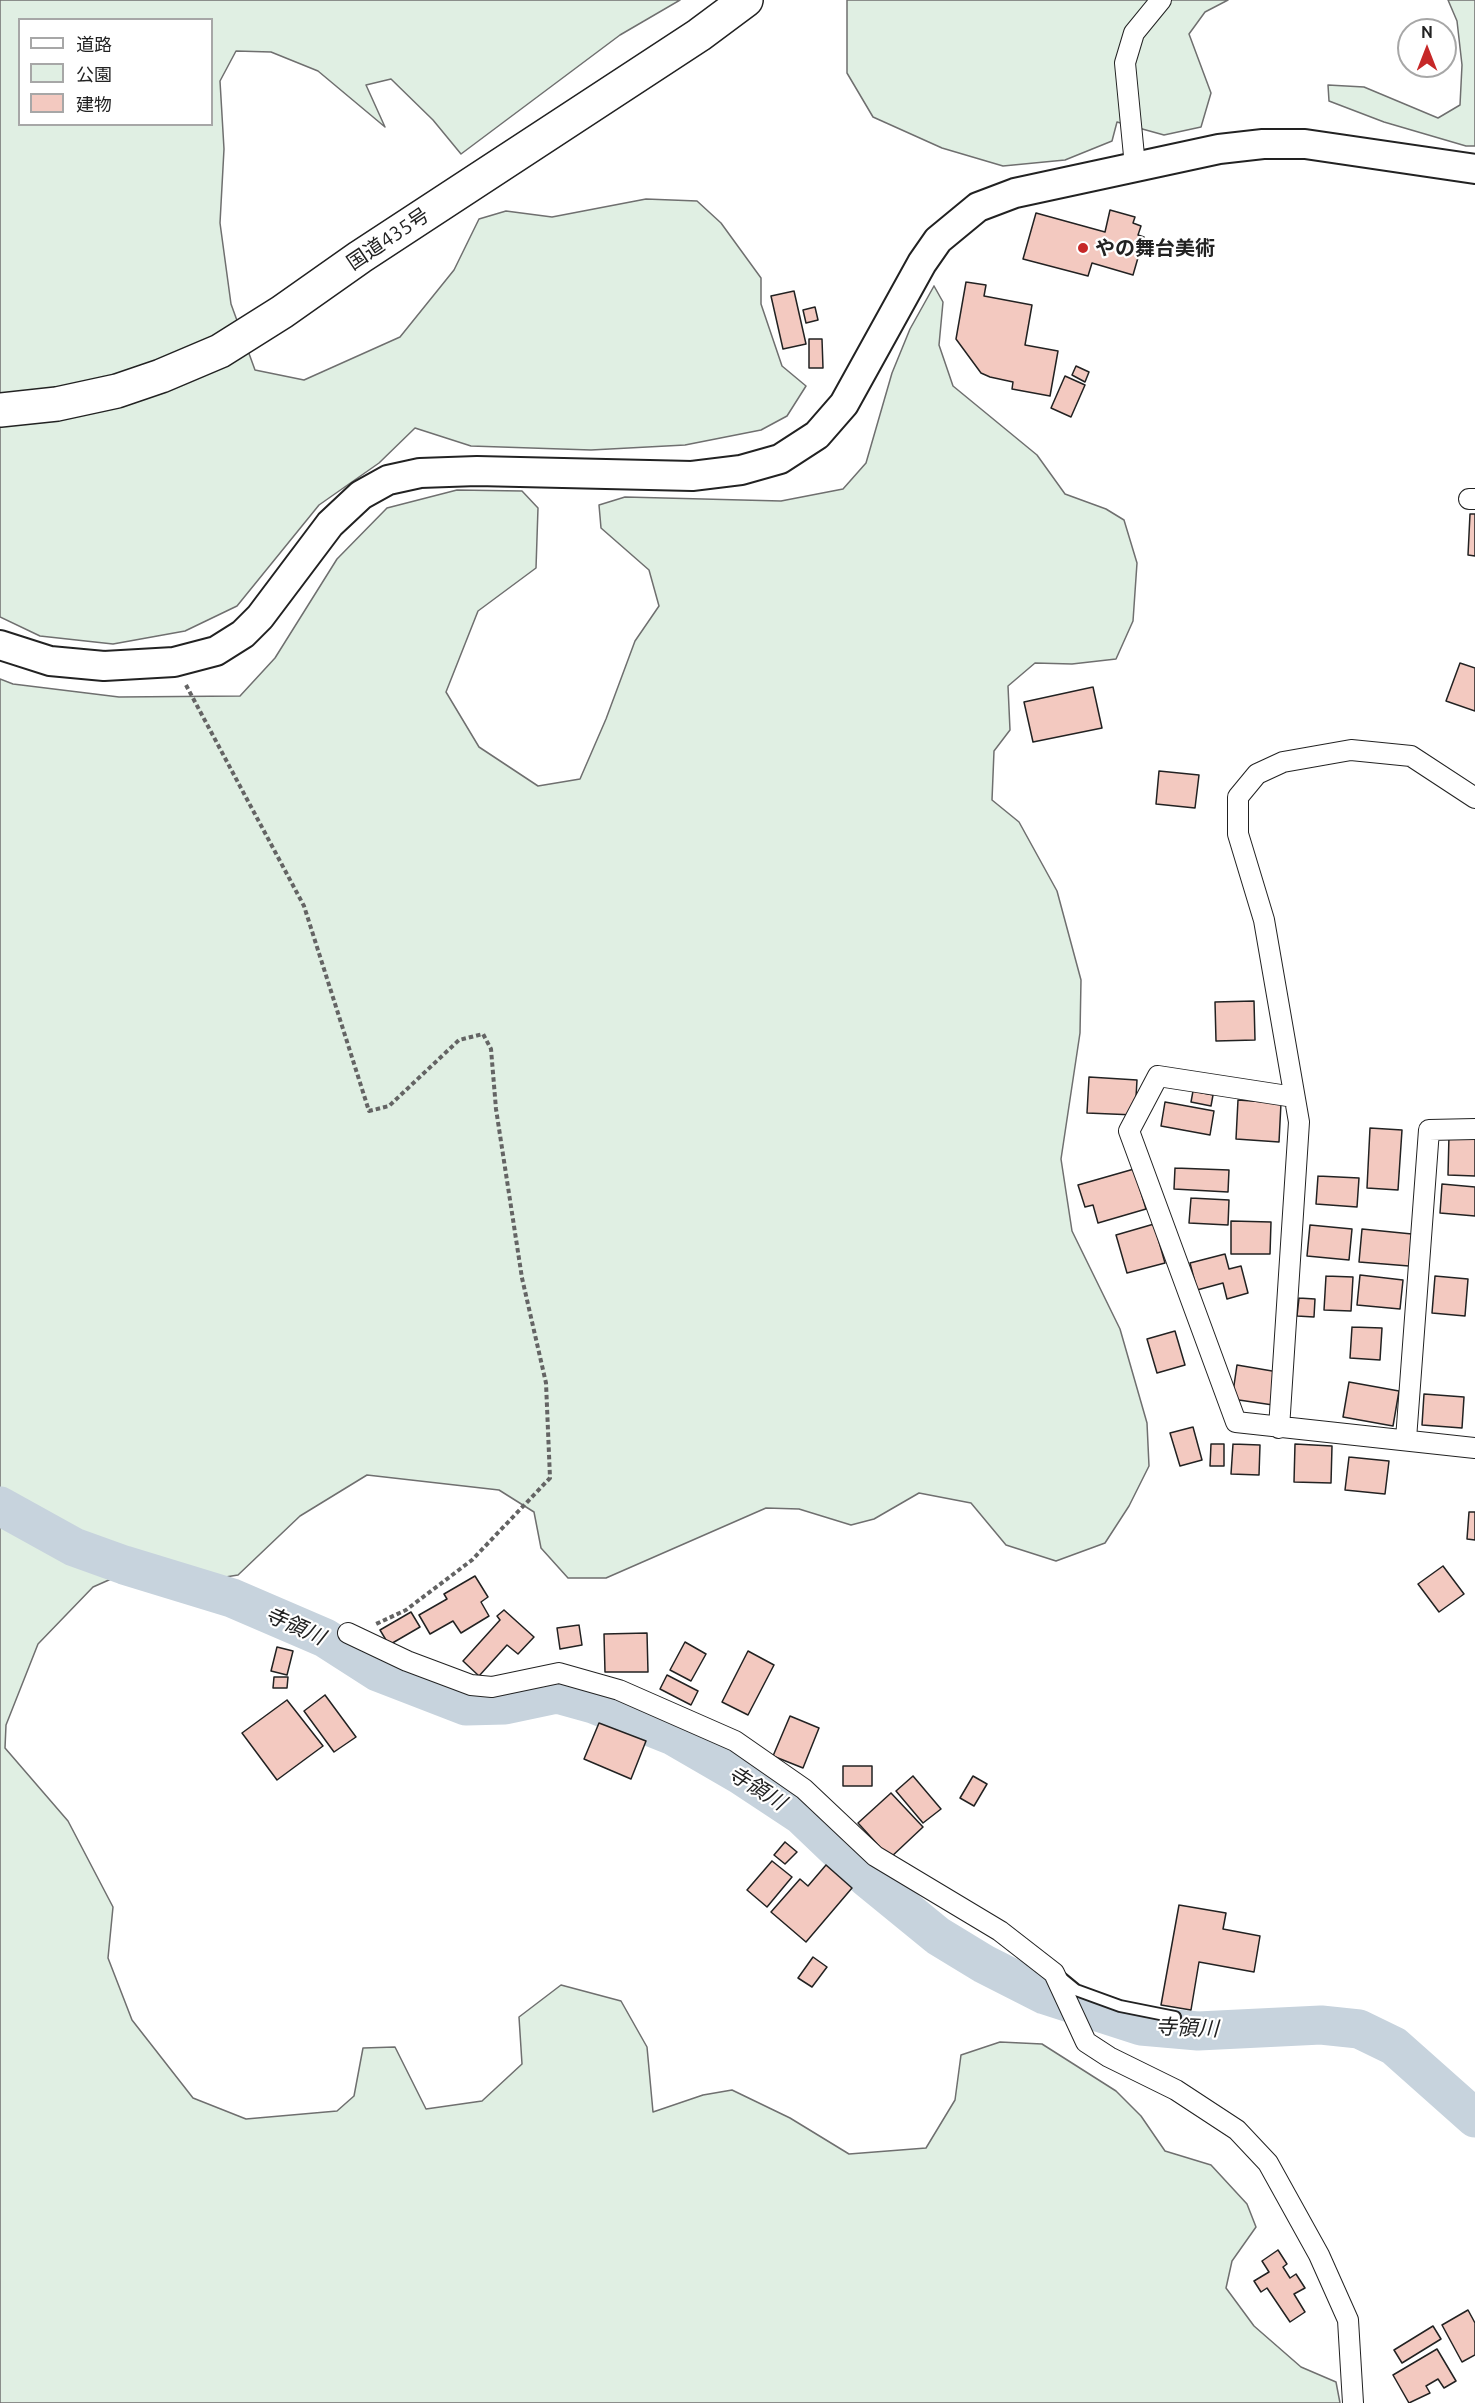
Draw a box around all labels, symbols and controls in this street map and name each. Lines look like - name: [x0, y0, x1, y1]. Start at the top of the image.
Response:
- legend: [18, 18, 213, 126]
- north arrow: [1397, 18, 1457, 78]
- text: N: [1421, 23, 1433, 41]
- text: 道路: [76, 34, 112, 54]
- text: 公園: [76, 64, 112, 84]
- text: 建物: [76, 94, 112, 114]
- street label: 国道435号: [342, 203, 434, 275]
- place label: やの舞台美術: [1095, 236, 1215, 260]
- marker: やの舞台美術: [1076, 241, 1090, 255]
- water label: 寺領川: [261, 1602, 329, 1650]
- water label: 寺領川: [724, 1761, 790, 1815]
- water label: 寺領川: [1155, 2014, 1219, 2042]

